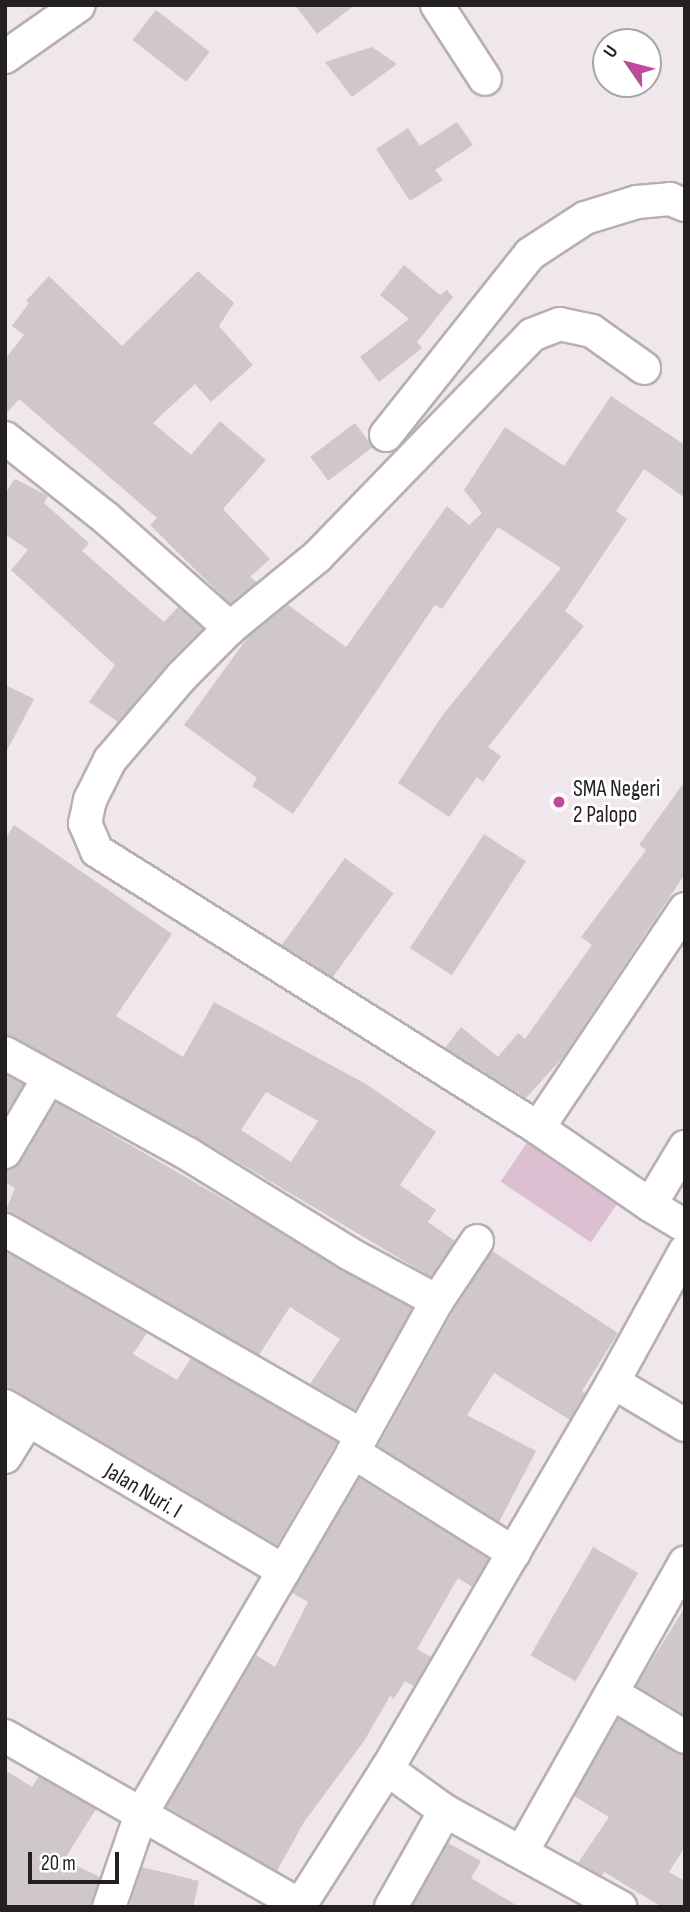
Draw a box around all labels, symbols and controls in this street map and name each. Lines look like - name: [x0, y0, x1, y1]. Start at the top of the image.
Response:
- north arrow: [592, 28, 662, 98]
- text: U: [599, 41, 623, 62]
- place label: SMA Negeri 2 Palopo: [573, 775, 660, 829]
- marker: SMA Negeri 2 Palopo: [551, 794, 567, 810]
- street label: Jalan Nuri. I: [99, 1457, 187, 1525]
- scale bar: [32, 1839, 122, 1883]
- text: 20 m: [41, 1851, 76, 1876]

